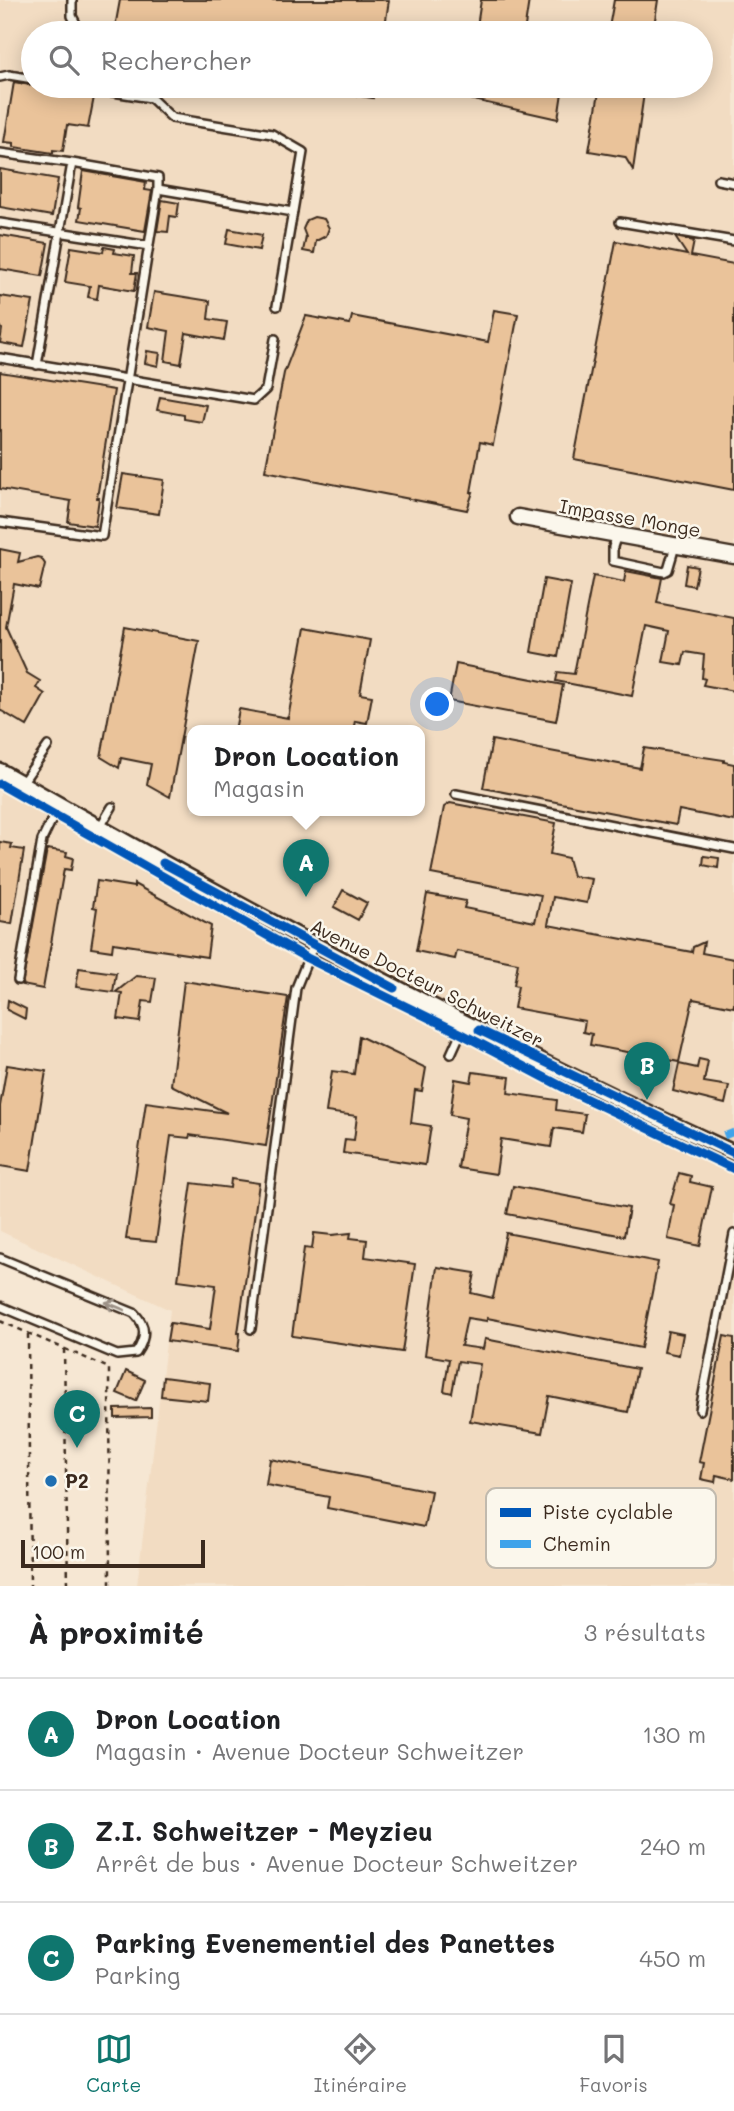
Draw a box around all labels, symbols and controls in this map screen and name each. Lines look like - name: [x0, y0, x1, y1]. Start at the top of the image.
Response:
- search box: [21, 21, 713, 98]
- icon: search: [45, 41, 83, 79]
- text: Rechercher: [101, 43, 252, 77]
- street label: Impasse Monge: [557, 493, 703, 542]
- your location: [420, 687, 454, 721]
- popup: [187, 725, 425, 816]
- text: Dron Location: [213, 739, 399, 773]
- text: Magasin: [213, 773, 304, 803]
- pin: A: [283, 839, 329, 897]
- street label: Avenue Docteur Schweitzer: [306, 913, 548, 1052]
- pin: B: [624, 1042, 670, 1100]
- one-way arrow: [105, 1299, 127, 1312]
- pin: C: [54, 1390, 100, 1448]
- place label: P2: [65, 1468, 89, 1493]
- marker: P2: [43, 1473, 59, 1489]
- legend: [486, 1488, 716, 1568]
- text: Piste cyclable: [543, 1499, 673, 1524]
- text: Chemin: [543, 1531, 611, 1556]
- scale bar: [21, 1537, 205, 1569]
- text: 100 m: [32, 1539, 85, 1564]
- text: À proximité: [28, 1612, 204, 1652]
- text: 3 résultats: [584, 1617, 706, 1647]
- text: Dron Location: [95, 1702, 281, 1736]
- text: A: [43, 1719, 59, 1749]
- text: 130 m: [642, 1719, 706, 1749]
- text: Magasin · Avenue Docteur Schweitzer: [95, 1736, 524, 1766]
- text: Z.I. Schweitzer - Meyzieu: [95, 1814, 433, 1848]
- text: B: [43, 1831, 59, 1861]
- text: 240 m: [640, 1831, 706, 1861]
- text: Arrêt de bus · Avenue Docteur Schweitzer: [95, 1848, 578, 1878]
- text: Parking Evenementiel des Panettes: [95, 1926, 555, 1960]
- text: C: [42, 1943, 60, 1973]
- text: 450 m: [639, 1943, 706, 1973]
- text: Parking: [95, 1960, 180, 1990]
- tab: Carte: [86, 2030, 141, 2097]
- tab: Itinéraire: [314, 2030, 407, 2097]
- tab: Favoris: [579, 2030, 648, 2097]

